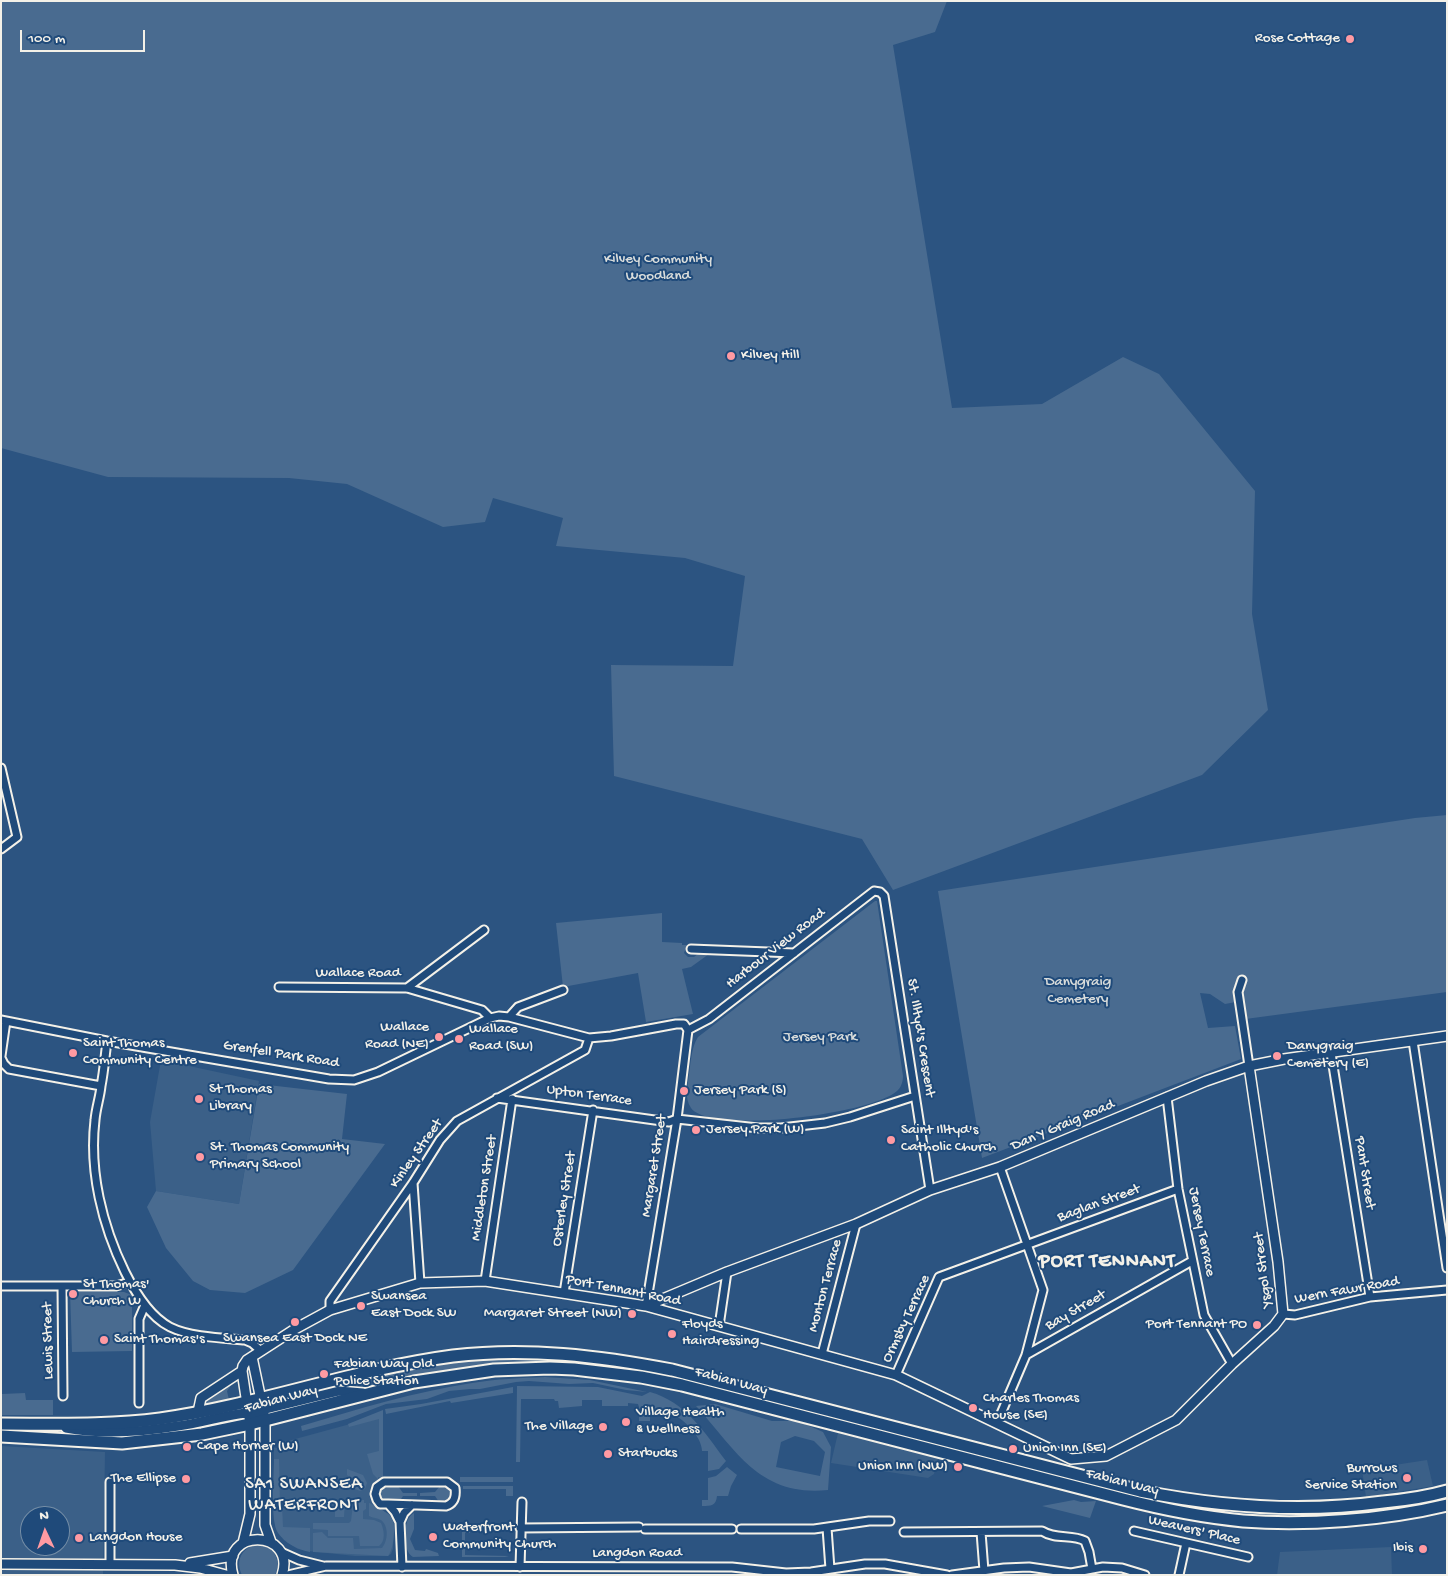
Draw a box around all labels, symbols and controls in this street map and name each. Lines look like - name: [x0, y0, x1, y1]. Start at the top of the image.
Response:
- scale bar: [22, 20, 148, 52]
- text: 100 m: [28, 30, 65, 48]
- place label: Rose Cottage: [1255, 30, 1340, 48]
- marker: Rose Cottage: [1344, 33, 1356, 45]
- park label: Kilvey Community Woodland: [604, 251, 712, 286]
- place label: Kilvey Hill: [741, 347, 800, 365]
- marker: Kilvey Hill: [725, 350, 737, 362]
- street label: Harbour View Road: [723, 905, 829, 993]
- street label: Wallace Road: [315, 965, 401, 983]
- park label: Danygraig Cemetery: [1045, 974, 1111, 1009]
- street label: St. Illtyd's Crescent: [902, 978, 938, 1098]
- place label: Wallace Road (NE): [365, 1019, 429, 1054]
- place label: Wallace Road (SW): [469, 1021, 534, 1056]
- park label: Jersey Park: [783, 1029, 857, 1047]
- marker: Wallace Road (NE): [433, 1031, 445, 1043]
- marker: Wallace Road (SW): [453, 1033, 465, 1045]
- place label: Saint Thomas Community Centre: [83, 1035, 197, 1070]
- street label: Grenfell Park Road: [222, 1037, 340, 1073]
- place label: Danygraig Cemetery (E): [1287, 1038, 1369, 1073]
- marker: Saint Thomas Community Centre: [67, 1047, 79, 1059]
- marker: Danygraig Cemetery (E): [1271, 1050, 1283, 1062]
- place label: St Thomas Library: [209, 1081, 272, 1116]
- street label: Upton Terrace: [545, 1081, 633, 1111]
- place label: Jersey Park (S): [694, 1082, 787, 1100]
- marker: Jersey Park (S): [678, 1085, 690, 1097]
- marker: St Thomas Library: [193, 1093, 205, 1105]
- street label: Dan Y Graig Road: [1009, 1096, 1117, 1156]
- street label: Margaret Street: [638, 1113, 672, 1219]
- street label: Kinley Street: [387, 1116, 447, 1192]
- place label: Jersey Park (W): [706, 1121, 805, 1139]
- place label: Saint Illtyd's Catholic Church: [901, 1122, 996, 1157]
- marker: Jersey Park (W): [690, 1124, 702, 1136]
- street label: Middleton Street: [468, 1134, 502, 1242]
- marker: Saint Illtyd's Catholic Church: [885, 1134, 897, 1146]
- street label: Pant Street: [1349, 1135, 1379, 1211]
- place label: St. Thomas Community Primary School: [210, 1139, 349, 1174]
- street label: Osterley Street: [549, 1150, 581, 1248]
- marker: St. Thomas Community Primary School: [194, 1151, 206, 1163]
- street label: Baglan Street: [1055, 1181, 1143, 1227]
- street label: Jersey Terrace: [1184, 1186, 1218, 1278]
- street label: Ysgol Street: [1250, 1231, 1278, 1309]
- street label: Monton Terrace: [805, 1238, 847, 1334]
- district label: PORT TENNANT: [1037, 1251, 1177, 1275]
- street label: Port Tennant Road: [564, 1271, 682, 1311]
- street label: Ormsby Terrace: [879, 1272, 935, 1366]
- street label: Wern Fawr Road: [1293, 1273, 1401, 1309]
- place label: St Thomas' Church W: [83, 1276, 150, 1311]
- street label: Bay Street: [1043, 1286, 1109, 1336]
- marker: St Thomas' Church W: [67, 1288, 79, 1300]
- place label: Swansea East Dock SW: [371, 1288, 456, 1323]
- marker: Swansea East Dock SW: [355, 1300, 367, 1312]
- street label: Lewis Street: [39, 1302, 59, 1380]
- place label: Margaret Street (NW): [484, 1305, 622, 1323]
- marker: Margaret Street (NW): [626, 1308, 638, 1320]
- marker: Swansea East Dock NE: [289, 1316, 301, 1328]
- place label: Floyds Hairdressing: [682, 1316, 759, 1351]
- place label: Port Tennant PO: [1146, 1316, 1247, 1334]
- marker: Port Tennant PO: [1251, 1319, 1263, 1331]
- marker: Floyds Hairdressing: [666, 1328, 678, 1340]
- place label: Swansea East Dock NE: [223, 1330, 367, 1348]
- place label: Saint Thomas's: [114, 1331, 205, 1349]
- marker: Saint Thomas's: [98, 1334, 110, 1346]
- place label: Fabian Way Old Police Station: [334, 1356, 433, 1391]
- street label: Fabian Way: [693, 1364, 769, 1400]
- marker: Fabian Way Old Police Station: [318, 1368, 330, 1380]
- street label: Fabian Way: [243, 1382, 319, 1418]
- place label: Charles Thomas House (SE): [983, 1390, 1079, 1425]
- marker: Charles Thomas House (SE): [967, 1402, 979, 1414]
- place label: Village Health & Wellness: [636, 1404, 724, 1439]
- marker: Village Health & Wellness: [620, 1416, 632, 1428]
- place label: The Village: [525, 1418, 593, 1436]
- marker: The Village: [597, 1421, 609, 1433]
- place label: Cape Horner (W): [197, 1438, 299, 1456]
- place label: Union Inn (SE): [1023, 1440, 1107, 1458]
- marker: Cape Horner (W): [181, 1441, 193, 1453]
- marker: Union Inn (SE): [1007, 1443, 1019, 1455]
- place label: Starbucks: [618, 1445, 677, 1463]
- marker: Starbucks: [602, 1448, 614, 1460]
- place label: Union Inn (NW): [858, 1458, 948, 1476]
- place label: Burrows Service Station: [1305, 1460, 1397, 1495]
- marker: Union Inn (NW): [952, 1461, 964, 1473]
- street label: Fabian Way: [1084, 1465, 1160, 1501]
- place label: The Ellipse: [111, 1470, 176, 1488]
- marker: Burrows Service Station: [1401, 1472, 1413, 1484]
- marker: The Ellipse: [180, 1473, 192, 1485]
- district label: SA1 SWANSEA WATERFRONT: [244, 1474, 364, 1516]
- north arrow: [20, 1506, 70, 1556]
- text: N: [39, 1508, 49, 1525]
- street label: Weavers' Place: [1146, 1512, 1242, 1550]
- place label: Waterfront Community Church: [443, 1519, 556, 1554]
- place label: Langdon House: [89, 1529, 182, 1547]
- marker: Waterfront Community Church: [427, 1531, 439, 1543]
- marker: Langdon House: [73, 1532, 85, 1544]
- place label: Ibis: [1393, 1540, 1413, 1558]
- marker: Ibis: [1417, 1543, 1429, 1555]
- street label: Langdon Road: [592, 1545, 682, 1563]

